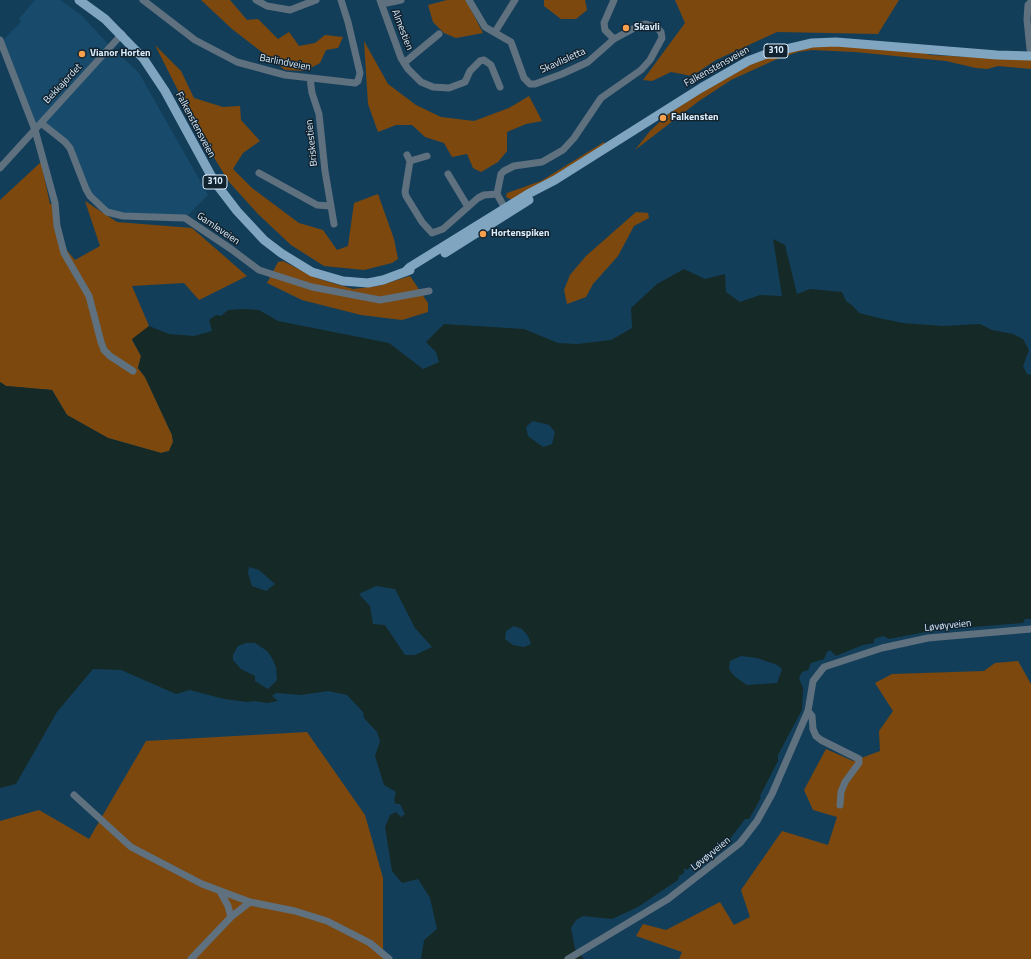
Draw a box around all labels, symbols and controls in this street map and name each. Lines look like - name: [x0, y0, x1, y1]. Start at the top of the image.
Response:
- street label: Almestien: [389, 8, 415, 52]
- place label: Skavli: [634, 22, 660, 34]
- marker: Skavli: [621, 23, 631, 33]
- street label: Falkenstensveien: [682, 44, 752, 90]
- road number: 310: [764, 44, 788, 58]
- street label: Skavlisletta: [538, 46, 588, 76]
- place label: Vianor Horten: [90, 48, 151, 60]
- marker: Vianor Horten: [77, 49, 87, 59]
- street label: Barlindveien: [258, 52, 312, 74]
- street label: Bekkajordet: [41, 61, 85, 107]
- street label: Falkenstensveien: [173, 90, 217, 160]
- place label: Falkensten: [671, 112, 719, 124]
- marker: Falkensten: [658, 113, 668, 123]
- street label: Briskestien: [304, 119, 320, 167]
- road number: 310: [203, 175, 227, 189]
- street label: Gamleveien: [194, 210, 242, 248]
- place label: Hortenspiken: [491, 228, 549, 240]
- marker: Hortenspiken: [478, 229, 488, 239]
- street label: Løvøyveien: [924, 618, 972, 634]
- street label: Løvøyveien: [689, 835, 733, 873]

